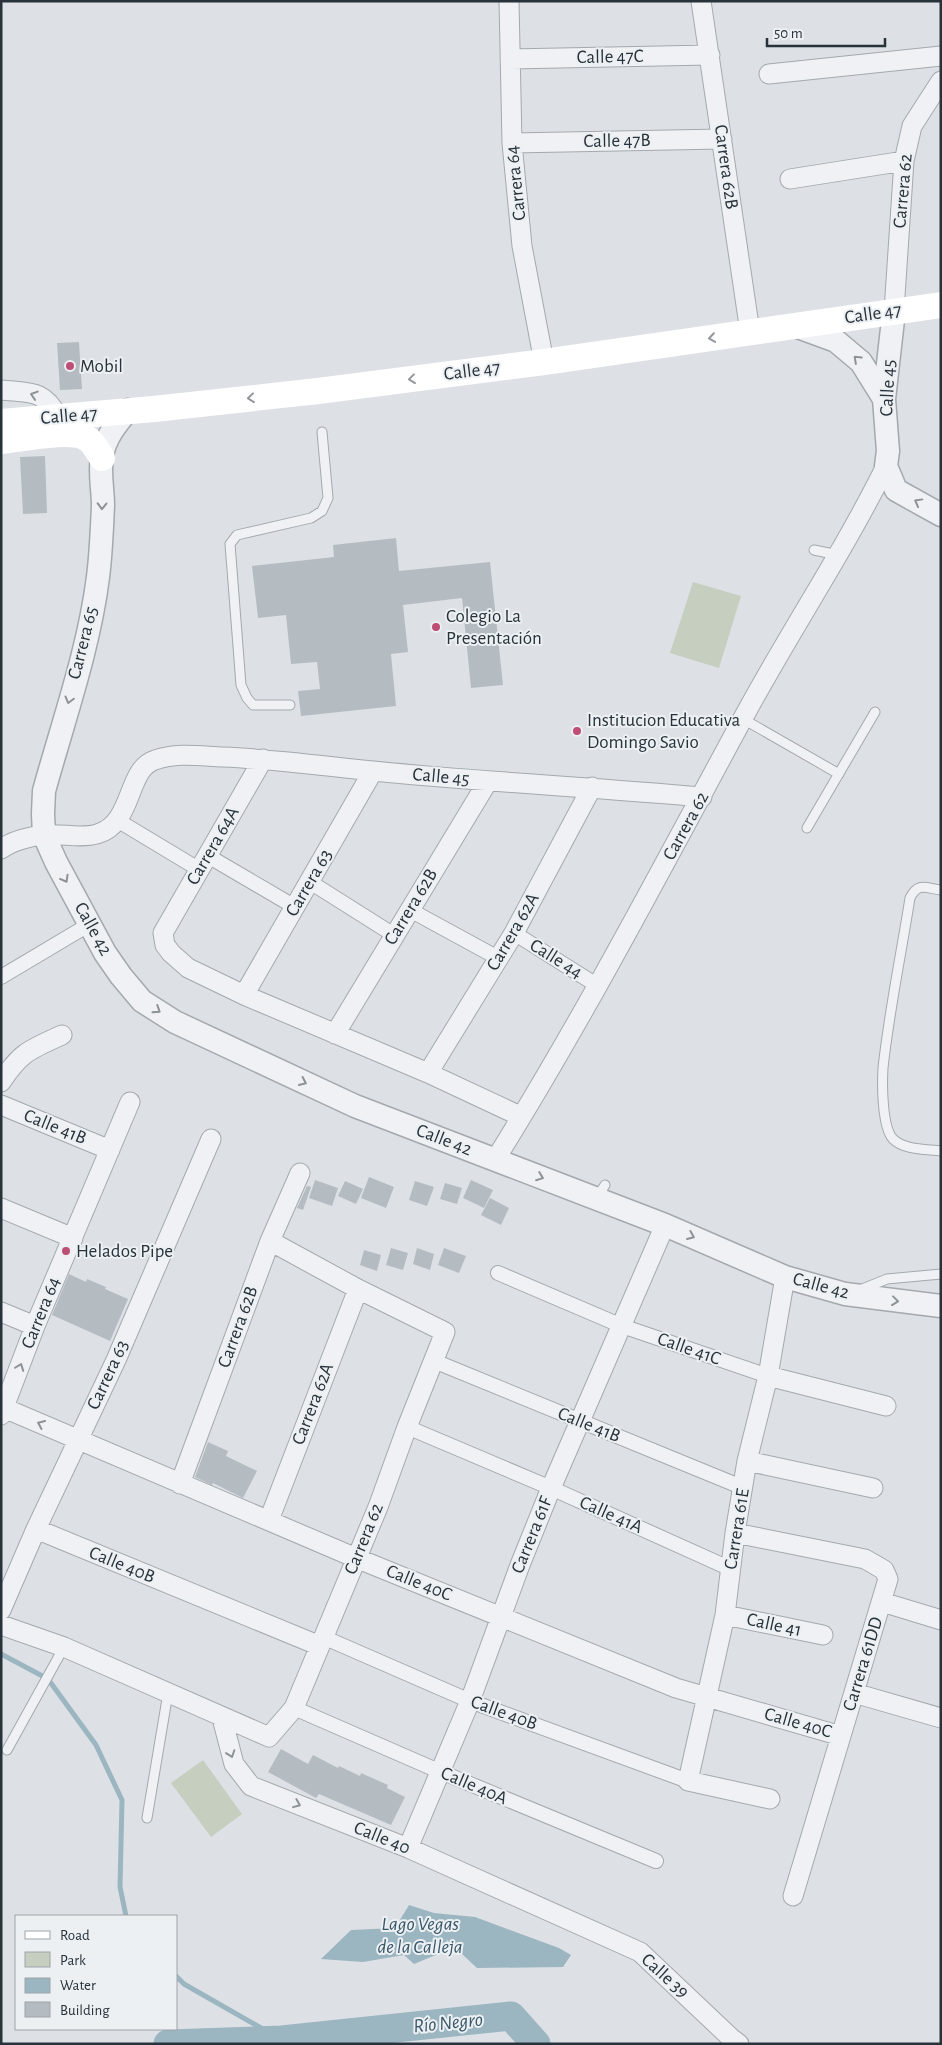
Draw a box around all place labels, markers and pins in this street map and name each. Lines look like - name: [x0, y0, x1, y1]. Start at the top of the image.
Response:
- place label: Mobil: [80, 357, 123, 376]
- marker: Mobil: [64, 360, 76, 372]
- place label: Colegio La Presentación: [446, 607, 542, 648]
- marker: Colegio La Presentación: [430, 621, 442, 633]
- place label: Institucion Educativa Domingo Savio: [587, 711, 741, 752]
- marker: Institucion Educativa Domingo Savio: [571, 725, 583, 737]
- place label: Helados Pipe: [76, 1242, 173, 1261]
- marker: Helados Pipe: [60, 1245, 72, 1257]

